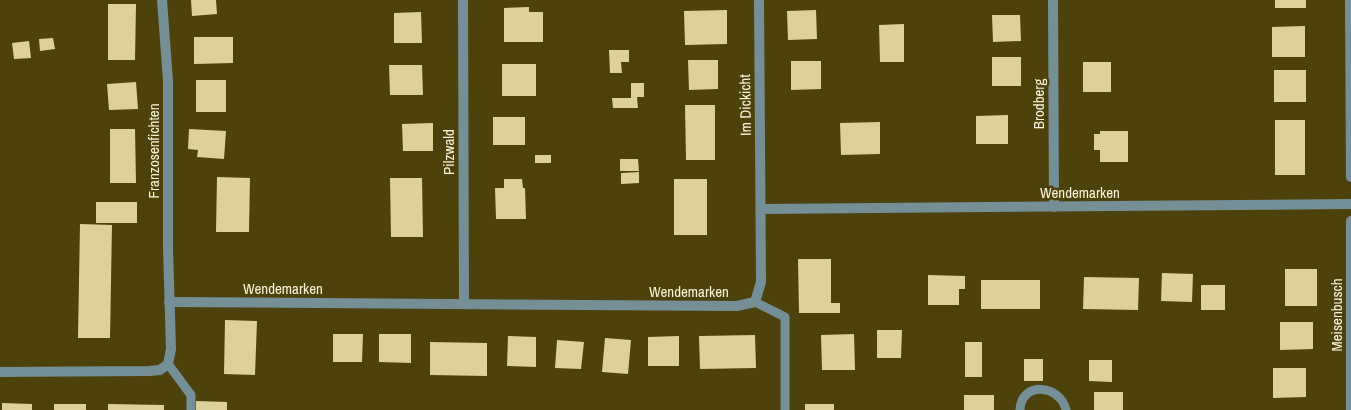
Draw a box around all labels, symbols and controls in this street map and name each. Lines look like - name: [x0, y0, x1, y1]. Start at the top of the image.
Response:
- street label: Im Dickicht: [734, 73, 756, 136]
- street label: Brodberg: [1028, 79, 1049, 129]
- street label: Franzosenfichten: [143, 103, 164, 199]
- street label: Pilzwald: [438, 129, 459, 175]
- street label: Wendemarken: [1040, 182, 1120, 203]
- street label: Wendemarken: [243, 278, 323, 299]
- street label: Meisenbusch: [1326, 278, 1347, 352]
- street label: Wendemarken: [649, 281, 729, 302]

